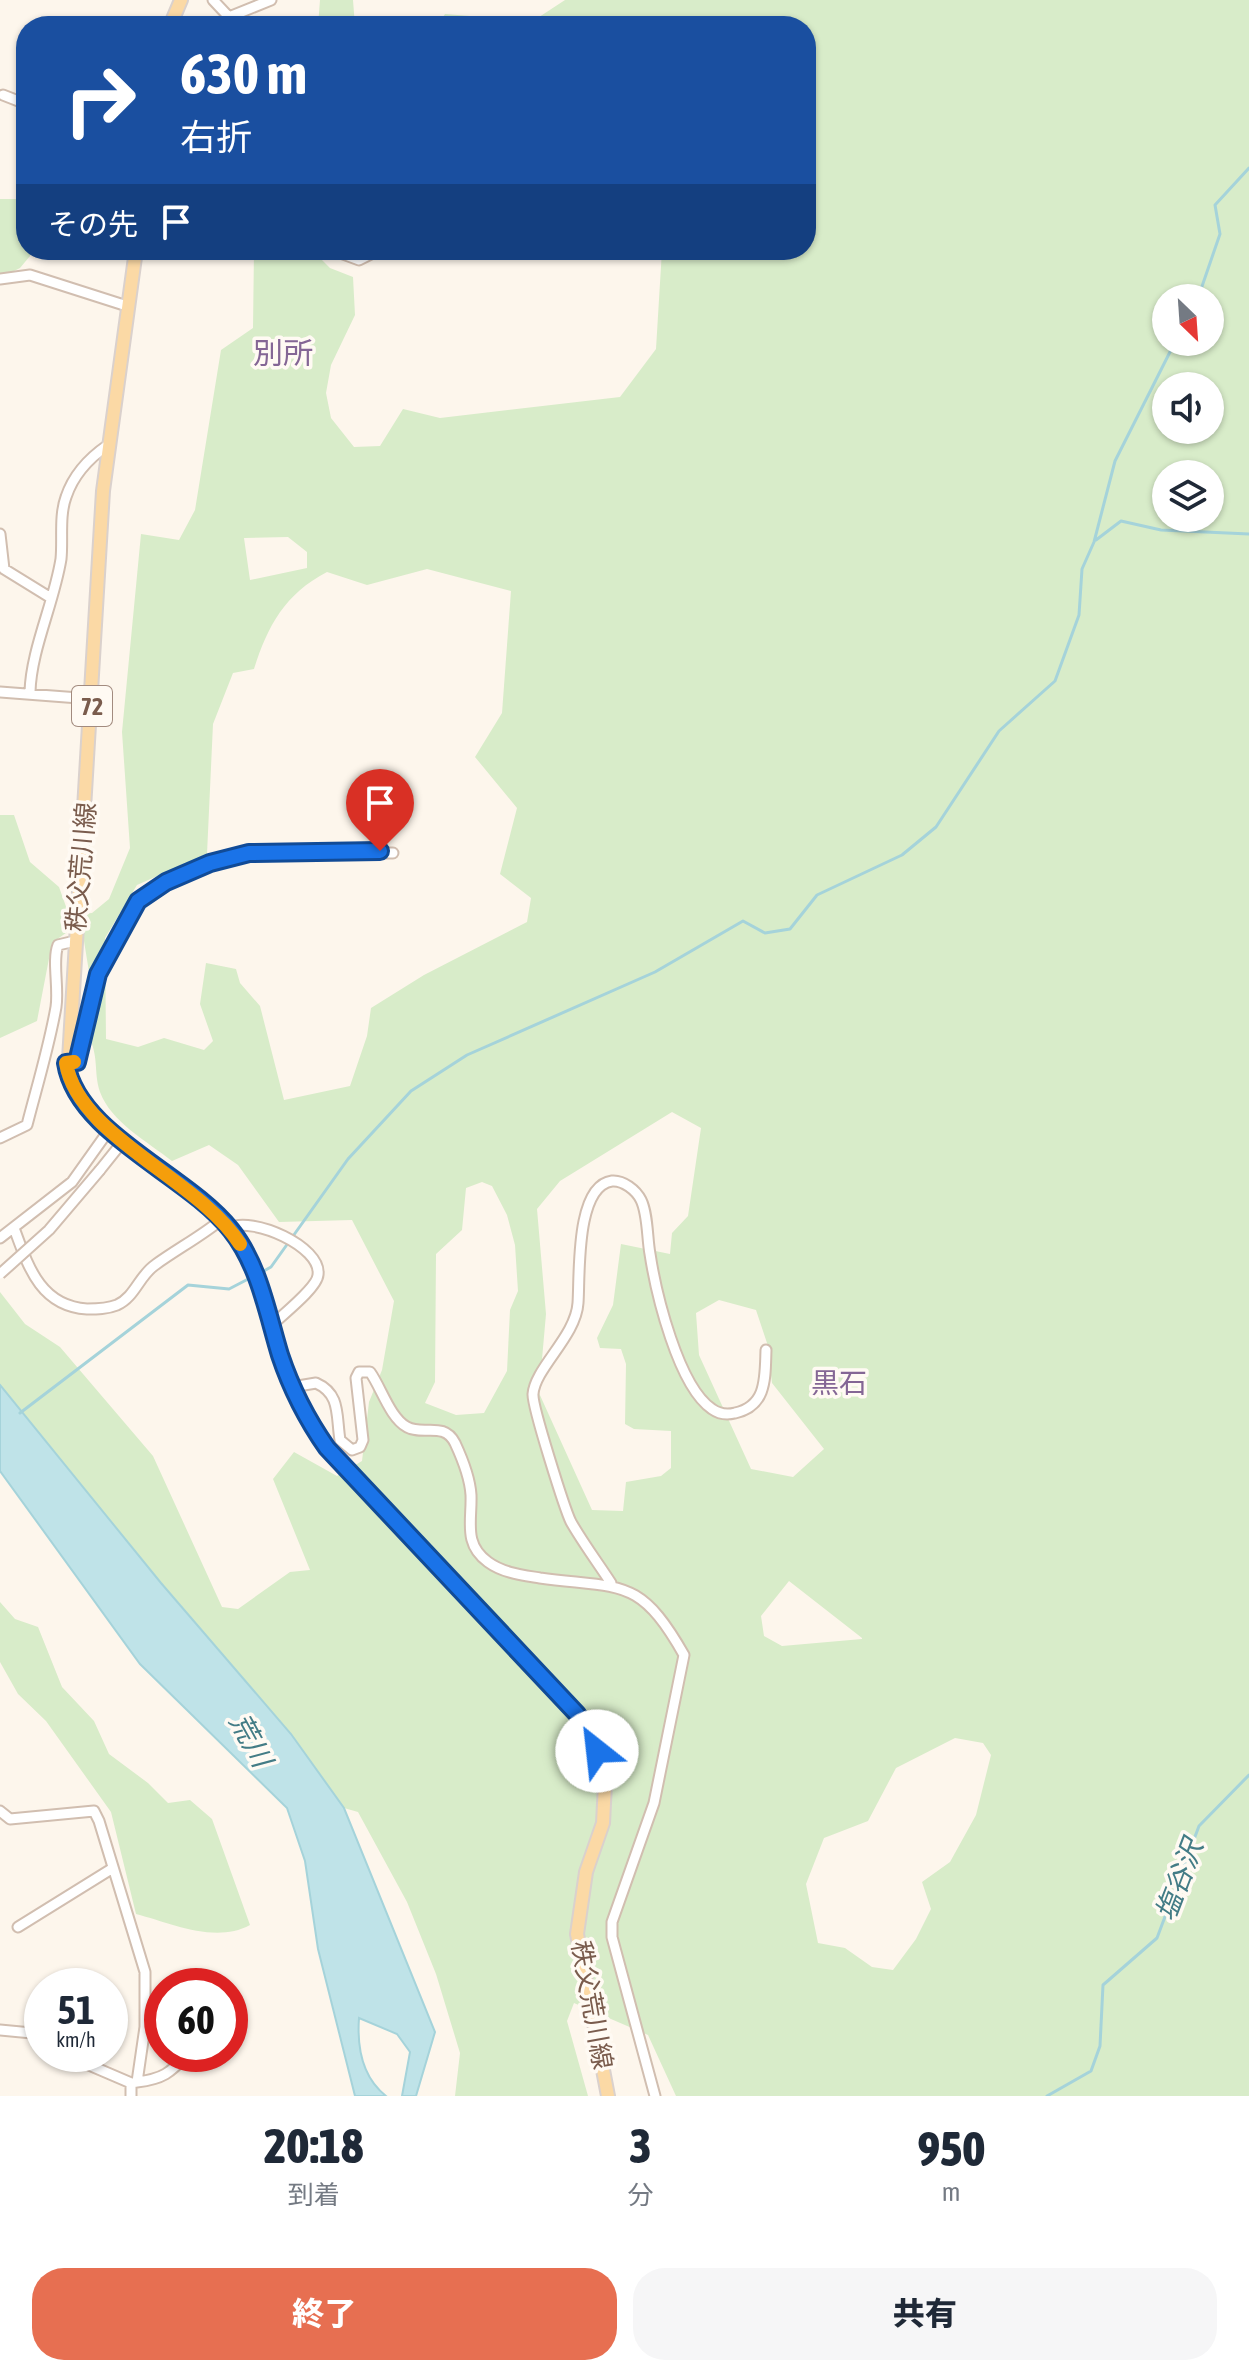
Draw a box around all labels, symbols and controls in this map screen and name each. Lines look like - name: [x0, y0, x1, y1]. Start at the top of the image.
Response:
- text: 630 m: [180, 42, 307, 106]
- icon: right: [48, 48, 152, 152]
- text: 右折: [180, 116, 252, 158]
- icon: arrive: [154, 200, 198, 244]
- text: その先: [48, 207, 138, 241]
- north arrow: [1152, 284, 1224, 356]
- map controls: [1152, 284, 1224, 532]
- district label: 別所: [253, 336, 313, 370]
- button: sound: [1152, 372, 1224, 444]
- button: layers: [1152, 460, 1224, 532]
- road number: 72: [72, 686, 112, 726]
- pin: [346, 769, 414, 851]
- icon: arrive: [358, 781, 402, 825]
- street label: 秩父荒川線: [60, 801, 102, 933]
- district label: 黒石: [811, 1367, 867, 1399]
- water label: 荒川: [223, 1708, 280, 1775]
- position arrow: [555, 1709, 639, 1793]
- water label: 塩谷沢: [1149, 1831, 1210, 1925]
- street label: 秩父荒川線: [566, 1938, 618, 2072]
- speed limit sign: 60: [144, 1968, 248, 2072]
- text: 51: [57, 1987, 95, 2032]
- text: km/h: [56, 2028, 96, 2051]
- text: 20:18: [264, 2118, 364, 2173]
- text: 3: [629, 2118, 652, 2173]
- text: 950: [917, 2121, 985, 2176]
- text: m: [942, 2177, 961, 2207]
- text: 到着: [288, 2180, 340, 2210]
- text: 分: [628, 2180, 654, 2210]
- button: 終了: [32, 2268, 617, 2360]
- button: 共有: [633, 2268, 1217, 2360]

